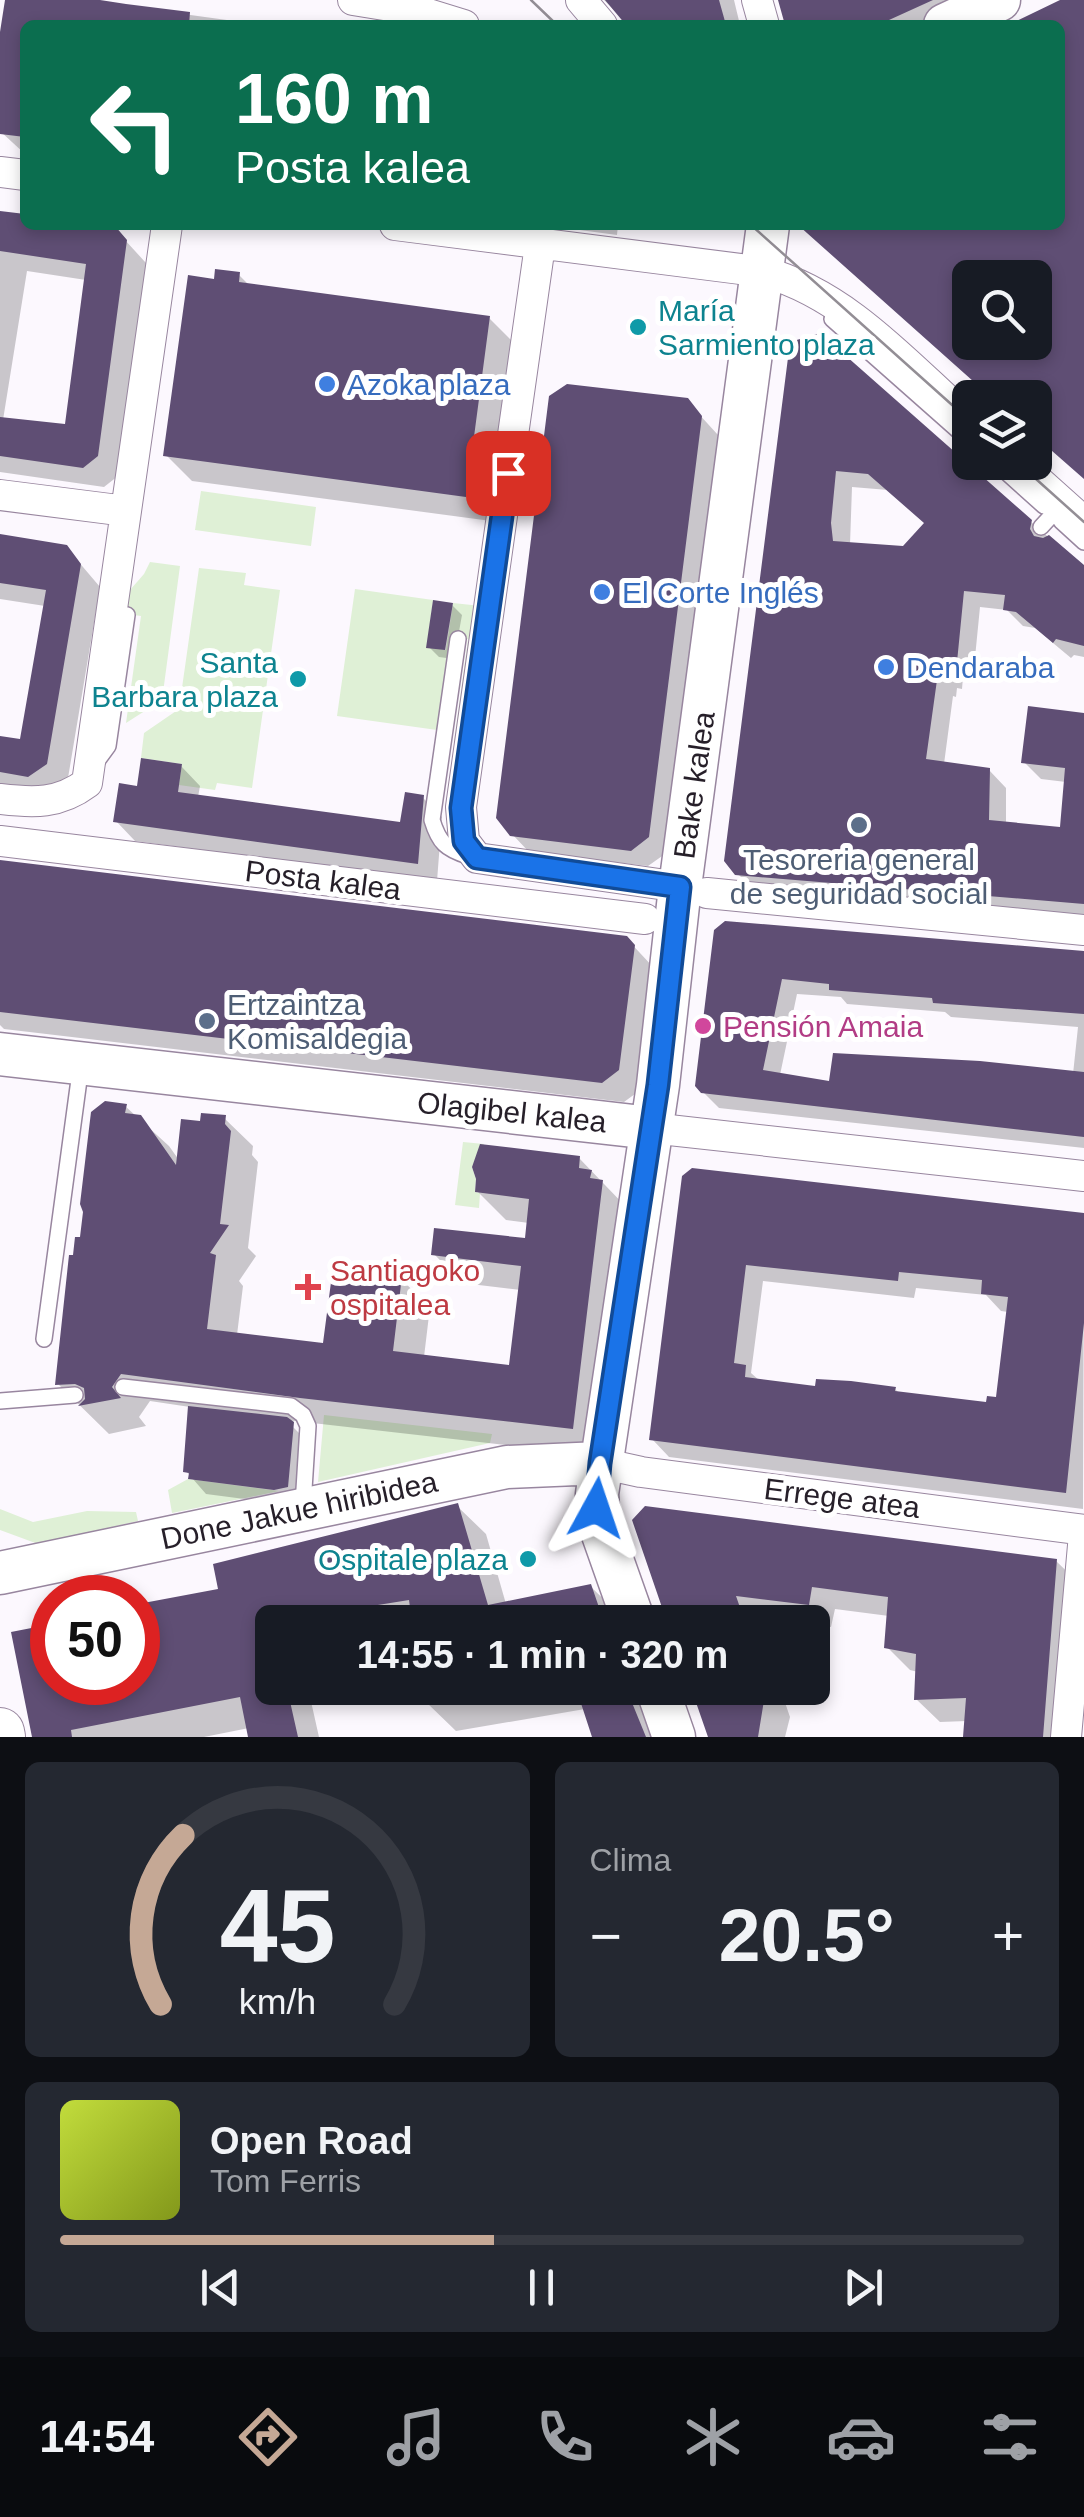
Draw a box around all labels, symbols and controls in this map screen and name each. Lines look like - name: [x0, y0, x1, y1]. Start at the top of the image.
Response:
- icon: left: [70, 60, 200, 190]
- text: 160 m: [235, 60, 433, 138]
- text: Posta kalea: [235, 142, 470, 193]
- map controls: [952, 260, 1052, 480]
- button: search: [952, 260, 1052, 360]
- place label: María Sarmiento plaza: [658, 294, 875, 361]
- marker: María Sarmiento plaza: [627, 316, 649, 338]
- place label: Azoka plaza: [347, 368, 511, 401]
- marker: Azoka plaza: [316, 373, 338, 395]
- button: layers: [952, 380, 1052, 480]
- pin: [466, 431, 551, 516]
- icon: arrive: [481, 446, 536, 501]
- place label: El Corte Inglés: [622, 576, 819, 609]
- marker: El Corte Inglés: [591, 581, 613, 603]
- place label: Santa Barbara plaza: [91, 646, 278, 713]
- place label: Dendaraba: [906, 651, 1055, 684]
- marker: Dendaraba: [875, 656, 897, 678]
- marker: Santa Barbara plaza: [287, 668, 309, 690]
- street label: Bake kalea: [667, 709, 721, 861]
- marker: Tesoreria general de seguridad social: [848, 814, 870, 836]
- place label: Tesoreria general de seguridad social: [730, 843, 988, 910]
- street label: Posta kalea: [243, 854, 403, 906]
- place label: Ertzaintza Komisaldegia: [227, 988, 407, 1055]
- marker: Ertzaintza Komisaldegia: [196, 1010, 218, 1032]
- place label: Pensión Amaia: [723, 1010, 923, 1043]
- marker: Pensión Amaia: [692, 1015, 714, 1037]
- street label: Olagibel kalea: [416, 1086, 609, 1138]
- place label: Santiagoko ospitalea: [330, 1254, 480, 1321]
- marker: Santiagoko ospitalea: [295, 1274, 321, 1300]
- position arrow: [544, 1456, 648, 1560]
- street label: Done Jakue hiribidea: [158, 1464, 441, 1555]
- street label: Errege atea: [762, 1472, 922, 1524]
- place label: Ospitale plaza: [318, 1543, 508, 1576]
- marker: Ospitale plaza: [517, 1548, 539, 1570]
- speed limit sign: 50: [30, 1575, 160, 1705]
- text: 14:55 · 1 min · 320 m: [357, 1634, 728, 1676]
- text: Clima: [590, 1842, 671, 1878]
- text: 45: [219, 1868, 335, 1984]
- text: 20.5°: [719, 1893, 895, 1977]
- text: −: [590, 1905, 622, 1967]
- text: +: [992, 1905, 1024, 1967]
- text: km/h: [239, 1982, 316, 2022]
- text: Open Road: [210, 2120, 413, 2162]
- text: Tom Ferris: [210, 2163, 361, 2199]
- icon: previous: [193, 2260, 248, 2315]
- icon: pause: [514, 2260, 569, 2315]
- icon: next: [836, 2260, 891, 2315]
- icon: directions: [233, 2402, 303, 2472]
- icon: music: [381, 2402, 451, 2472]
- icon: phone: [530, 2402, 600, 2472]
- icon: climate: [678, 2402, 748, 2472]
- icon: car: [826, 2402, 896, 2472]
- icon: filters: [975, 2402, 1045, 2472]
- text: 14:54: [39, 2411, 154, 2462]

